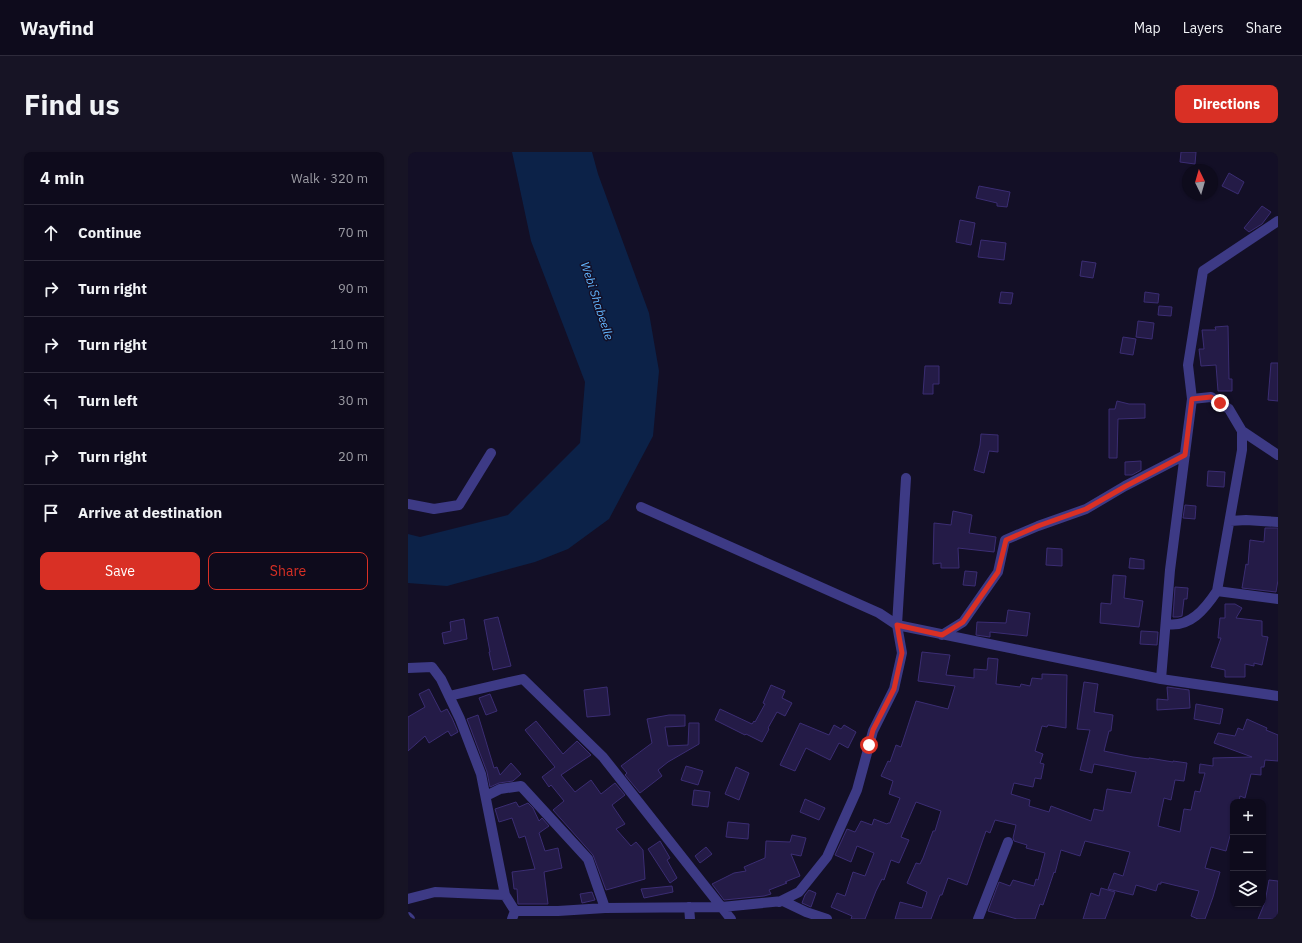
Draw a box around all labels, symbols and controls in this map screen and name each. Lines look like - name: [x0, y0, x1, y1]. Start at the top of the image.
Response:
- text: Wayfind: [20, 16, 94, 40]
- text: Map: [1134, 19, 1161, 37]
- text: Layers: [1183, 19, 1224, 37]
- text: Share: [1246, 19, 1282, 37]
- button: Directions: [1175, 85, 1278, 123]
- text: Find us: [24, 86, 120, 123]
- north arrow: [1182, 164, 1218, 200]
- text: 4 min: [40, 167, 84, 189]
- text: Walk · 320 m: [291, 170, 368, 187]
- icon: ahead: [40, 222, 62, 244]
- text: Continue: [78, 223, 142, 242]
- text: 70 m: [338, 224, 368, 241]
- water label: Webi Shabeelle: [578, 260, 617, 342]
- icon: right: [40, 278, 62, 300]
- text: Turn right: [78, 279, 147, 298]
- text: 90 m: [338, 280, 368, 297]
- icon: right: [40, 334, 62, 356]
- text: Turn right: [78, 335, 147, 354]
- text: 110 m: [330, 336, 368, 353]
- icon: left: [40, 390, 62, 412]
- text: Turn left: [78, 391, 138, 410]
- text: 30 m: [338, 392, 368, 409]
- route end: [1211, 394, 1229, 412]
- icon: right: [40, 446, 62, 468]
- text: Turn right: [78, 447, 147, 466]
- text: 20 m: [338, 448, 368, 465]
- icon: arrive: [40, 502, 62, 524]
- text: Arrive at destination: [78, 503, 222, 522]
- button: Save: [40, 552, 200, 590]
- button: Share: [208, 552, 368, 590]
- route start: [860, 736, 878, 754]
- map controls: [1230, 799, 1266, 907]
- button: +: [1230, 799, 1266, 835]
- button: −: [1230, 835, 1266, 871]
- button: layers: [1230, 871, 1266, 907]

